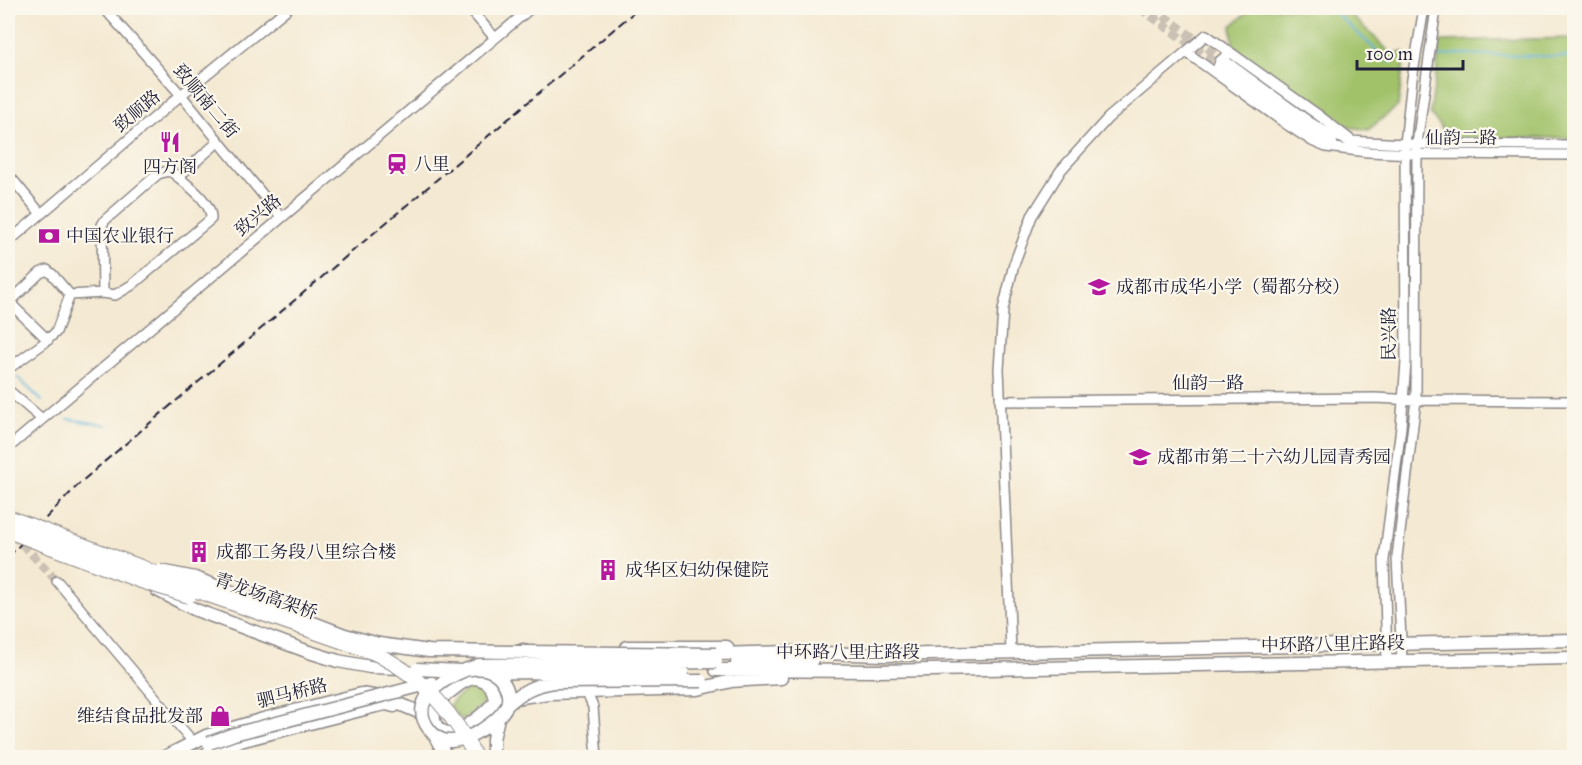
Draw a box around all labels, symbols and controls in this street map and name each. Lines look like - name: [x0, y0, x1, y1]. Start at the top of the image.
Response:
- scale bar: [1357, 33, 1464, 71]
- text: 100 m: [1366, 43, 1413, 65]
- street label: 致顺南二街: [169, 59, 243, 143]
- street label: 致顺路: [109, 85, 165, 137]
- street label: 仙韵二路: [1425, 127, 1497, 149]
- restaurant icon: 四方阁: [158, 130, 182, 154]
- station icon: 八里: [385, 152, 409, 176]
- place label: 八里: [414, 153, 450, 175]
- place label: 四方阁: [143, 156, 197, 178]
- street label: 致兴路: [230, 189, 286, 241]
- bank icon: 中国农业银行: [37, 224, 61, 248]
- place label: 中国农业银行: [66, 225, 174, 247]
- school or university icon: 成都市成华小学（蜀都分校）: [1087, 275, 1111, 299]
- place label: 成都市成华小学（蜀都分校）: [1116, 276, 1350, 298]
- street label: 民兴路: [1378, 307, 1400, 361]
- street label: 仙韵一路: [1172, 372, 1244, 394]
- school or university icon: 成都市第二十六幼儿园青秀园: [1128, 445, 1152, 469]
- place label: 成都市第二十六幼儿园青秀园: [1157, 446, 1391, 468]
- building icon: 成都工务段八里综合楼: [187, 540, 211, 564]
- place label: 成都工务段八里综合楼: [216, 541, 396, 563]
- building icon: 成华区妇幼保健院: [596, 558, 620, 582]
- place label: 成华区妇幼保健院: [625, 559, 769, 581]
- street label: 青龙场高架桥: [211, 568, 321, 624]
- street label: 中环路八里庄路段: [1261, 632, 1405, 656]
- street label: 中环路八里庄路段: [776, 641, 920, 663]
- street label: 驷马桥路: [254, 674, 330, 712]
- shop icon: 维结食品批发部: [208, 704, 232, 728]
- place label: 维结食品批发部: [77, 705, 203, 727]

